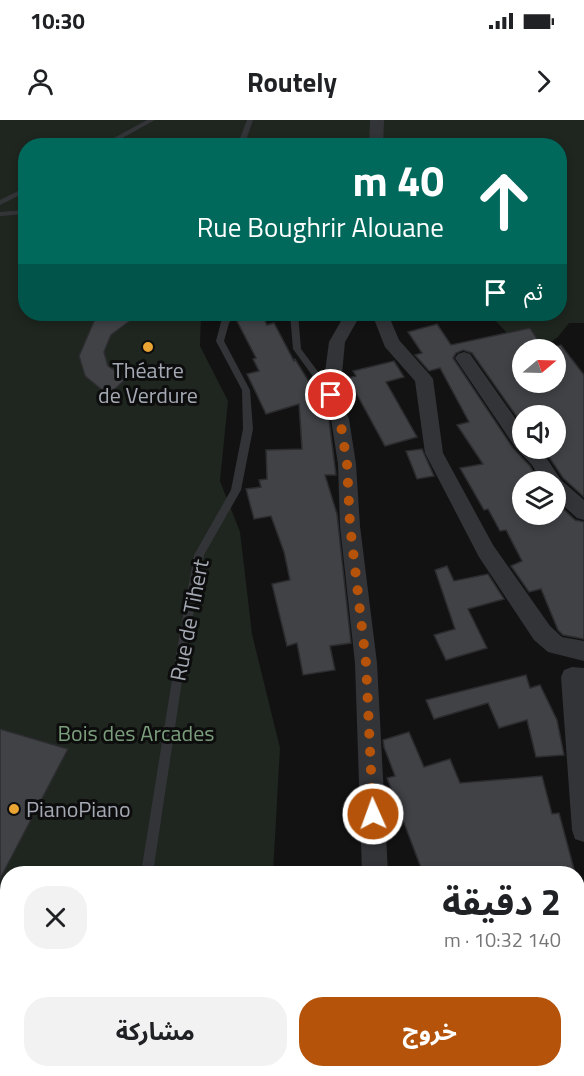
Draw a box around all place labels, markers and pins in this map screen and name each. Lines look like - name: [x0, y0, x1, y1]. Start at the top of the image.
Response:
- marker: Théatre de Verdure: [141, 340, 155, 354]
- place label: Théatre de Verdure: [98, 353, 198, 412]
- pin: [305, 369, 356, 420]
- place label: PianoPiano: [26, 792, 131, 826]
- marker: PianoPiano: [7, 802, 21, 816]

